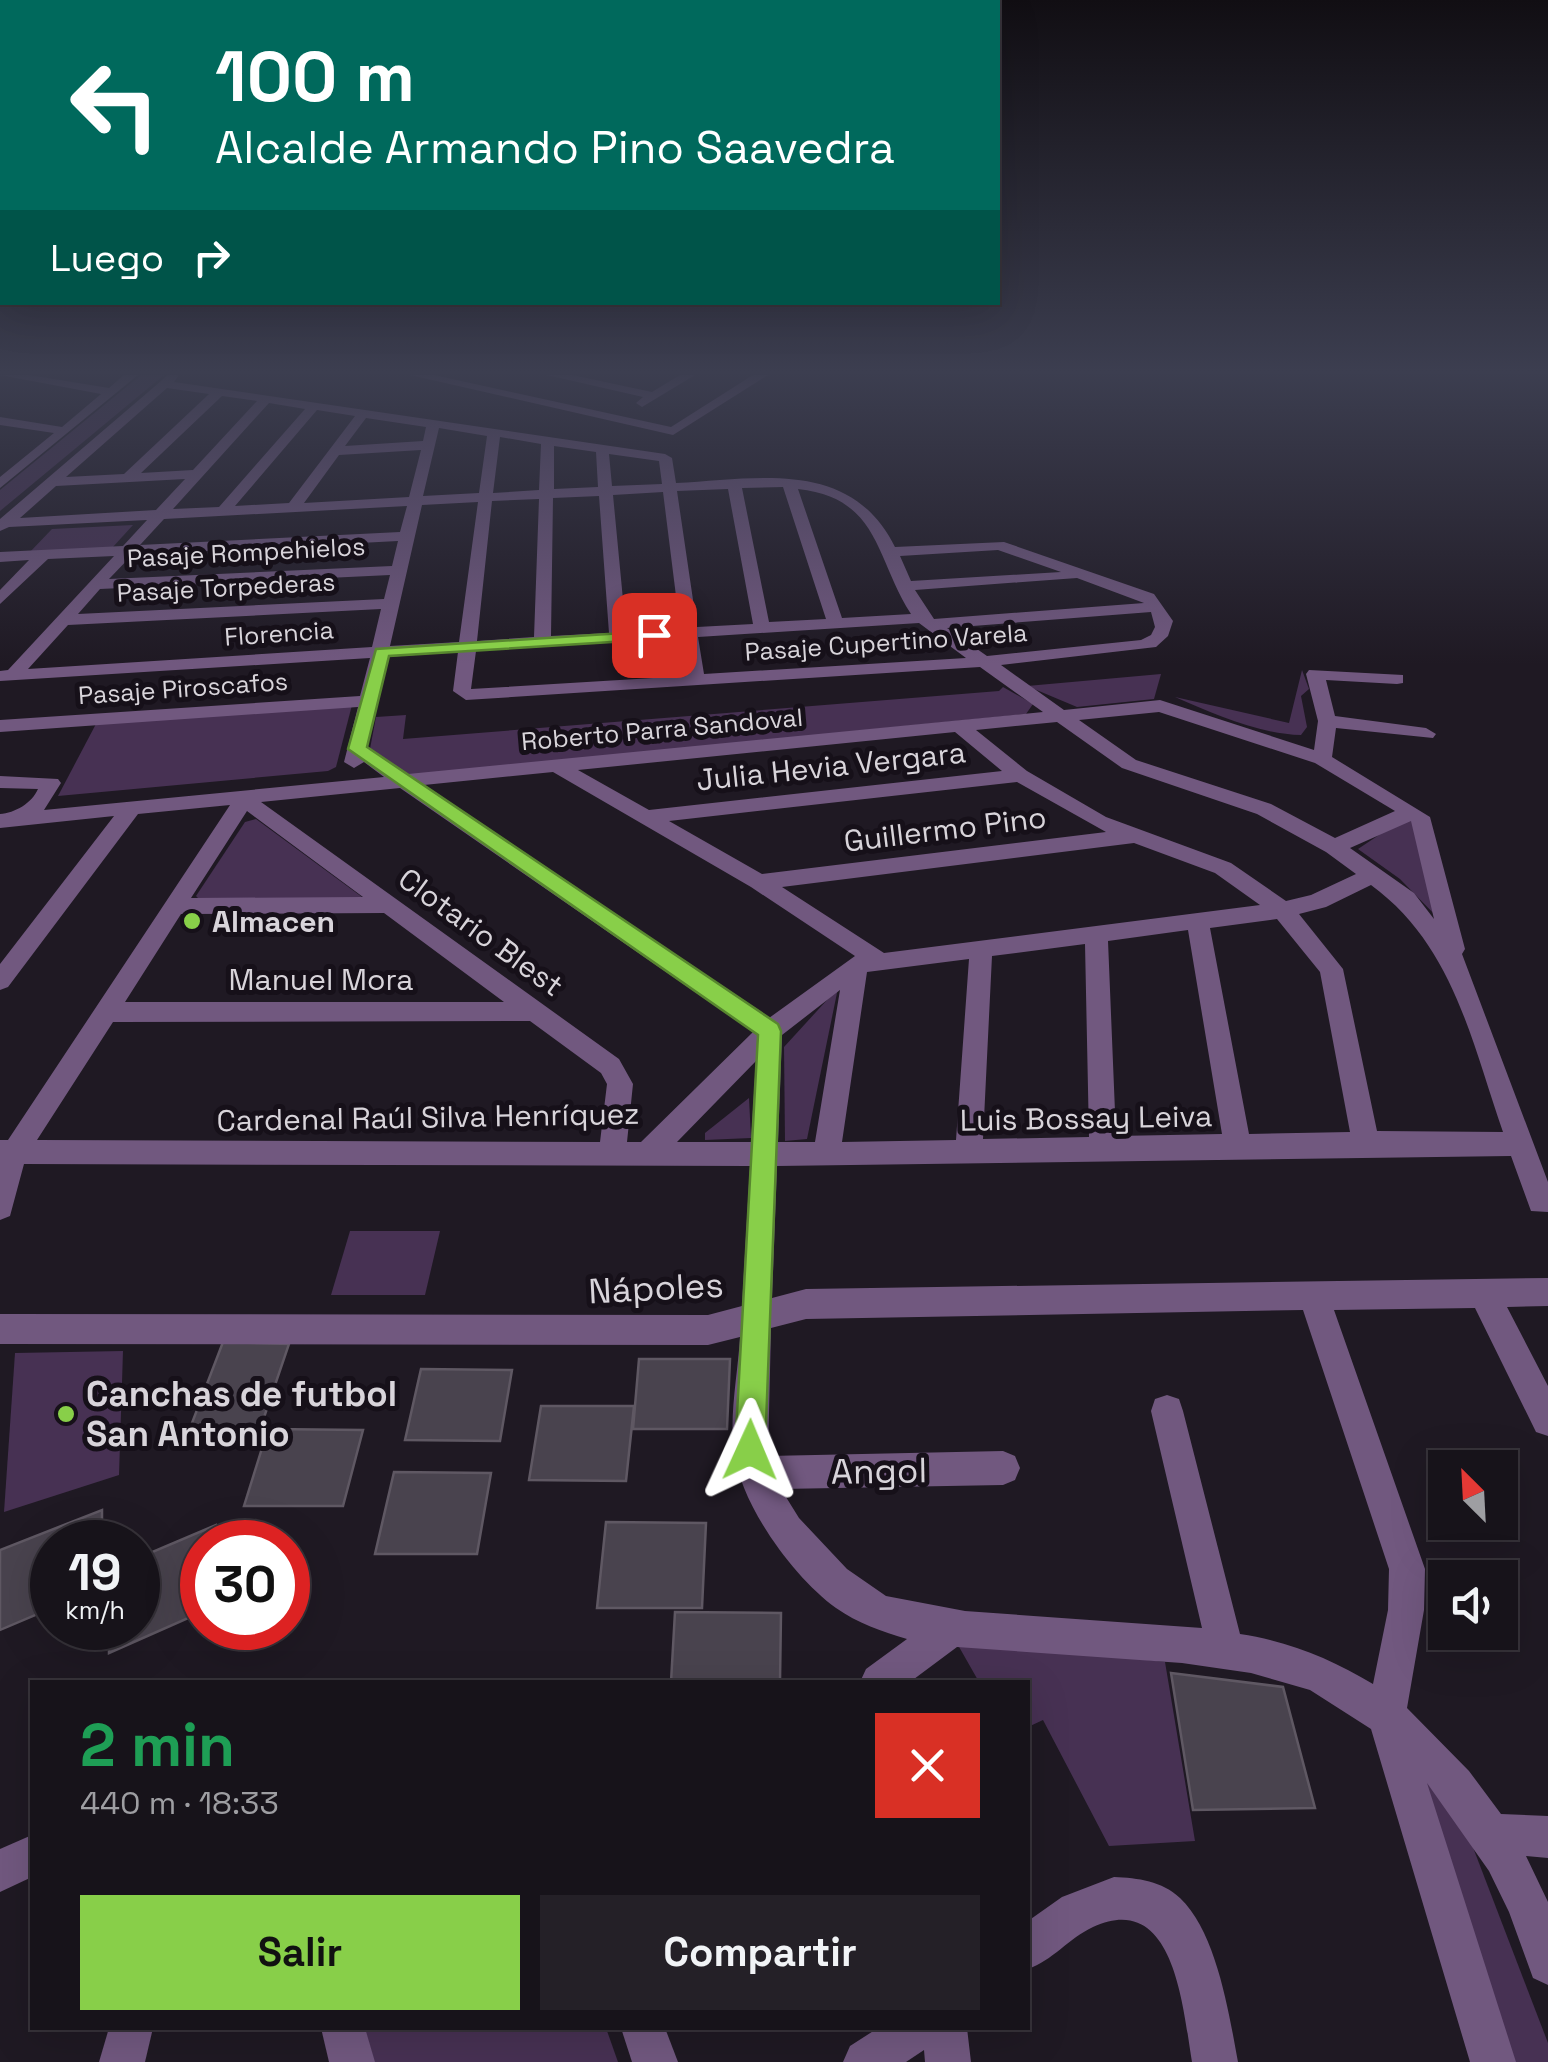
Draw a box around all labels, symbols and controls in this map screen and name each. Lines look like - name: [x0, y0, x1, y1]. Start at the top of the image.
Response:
- text: 100 m: [215, 32, 415, 121]
- icon: left: [50, 40, 180, 170]
- text: Alcalde Armando Pino Saavedra: [215, 119, 895, 176]
- icon: right: [184, 230, 239, 285]
- text: Luego: [50, 234, 164, 282]
- street label: Pasaje Rompehielos: [126, 530, 366, 574]
- street label: Pasaje Torpederas: [116, 565, 336, 609]
- pin: [612, 593, 697, 678]
- icon: arrive: [627, 608, 682, 663]
- street label: Florencia: [223, 613, 335, 653]
- street label: Pasaje Cupertino Varela: [744, 616, 1028, 668]
- street label: Pasaje Piroscafos: [77, 665, 289, 711]
- street label: Roberto Parra Sandoval: [520, 701, 804, 757]
- street label: Julia Hevia Vergara: [694, 732, 968, 800]
- street label: Guillermo Pino: [842, 797, 1048, 861]
- street label: Clotario Blest: [391, 859, 571, 1005]
- place label: Almacen: [212, 902, 335, 941]
- marker: Almacen: [181, 910, 203, 932]
- street label: Manuel Mora: [228, 960, 414, 999]
- street label: Cardenal Raúl Silva Henríquez: [216, 1094, 640, 1140]
- street label: Luis Bossay Leiva: [959, 1096, 1213, 1140]
- street label: Nápoles: [587, 1262, 725, 1314]
- place label: Canchas de futbol San Antonio: [86, 1372, 397, 1456]
- position arrow: [698, 1398, 802, 1502]
- marker: Canchas de futbol San Antonio: [55, 1403, 77, 1425]
- street label: Angol: [831, 1448, 927, 1494]
- north arrow: [1428, 1450, 1518, 1540]
- map controls: [1428, 1450, 1518, 1650]
- speed limit sign: 30: [180, 1520, 310, 1650]
- text: 19: [68, 1541, 122, 1605]
- button: sound: [1428, 1560, 1518, 1650]
- text: km/h: [65, 1594, 125, 1626]
- text: 2 min: [80, 1707, 235, 1784]
- button: close: [875, 1713, 980, 1818]
- text: 440 m · 18:33: [80, 1783, 279, 1823]
- button: Salir: [80, 1895, 520, 2010]
- button: Compartir: [540, 1895, 980, 2010]

